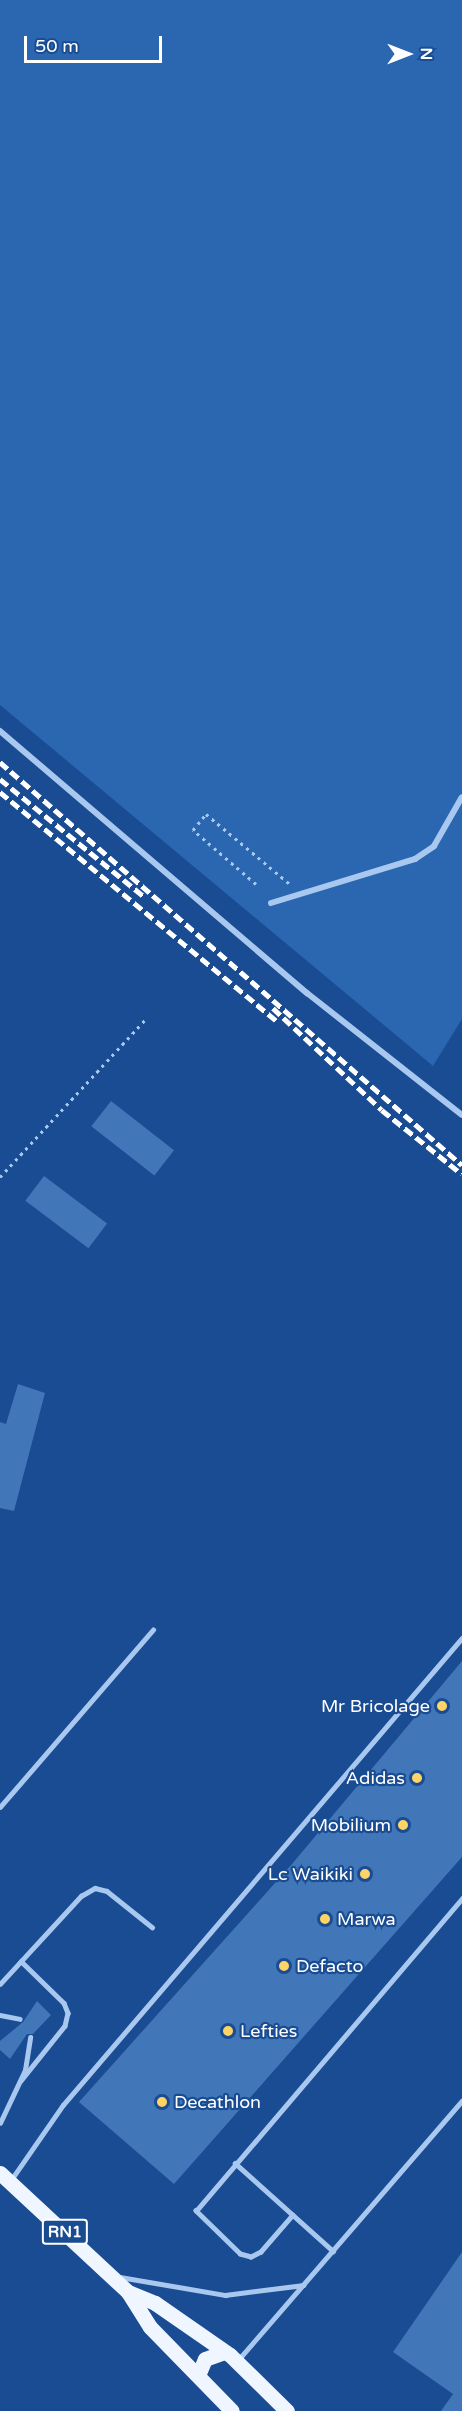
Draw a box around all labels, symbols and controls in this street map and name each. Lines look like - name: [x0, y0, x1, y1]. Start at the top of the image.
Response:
- scale bar: [27, 24, 165, 62]
- north arrow: [378, 24, 438, 84]
- text: 50 m: [35, 35, 79, 57]
- text: N: [416, 48, 436, 60]
- place label: Mr Bricolage: [321, 1695, 430, 1717]
- marker: Mr Bricolage: [435, 1699, 449, 1713]
- place label: Adidas: [346, 1767, 405, 1789]
- marker: Adidas: [410, 1771, 424, 1785]
- place label: Mobilium: [311, 1814, 391, 1836]
- marker: Mobilium: [396, 1818, 410, 1832]
- place label: Lc Waikiki: [268, 1863, 353, 1885]
- marker: Lc Waikiki: [358, 1867, 372, 1881]
- place label: Marwa: [337, 1908, 396, 1930]
- marker: Marwa: [318, 1912, 332, 1926]
- place label: Defacto: [296, 1955, 363, 1977]
- marker: Defacto: [277, 1959, 291, 1973]
- place label: Lefties: [240, 2020, 297, 2042]
- marker: Lefties: [221, 2024, 235, 2038]
- place label: Decathlon: [174, 2091, 261, 2113]
- marker: Decathlon: [155, 2095, 169, 2109]
- road number: RN1: [41, 2219, 89, 2245]

